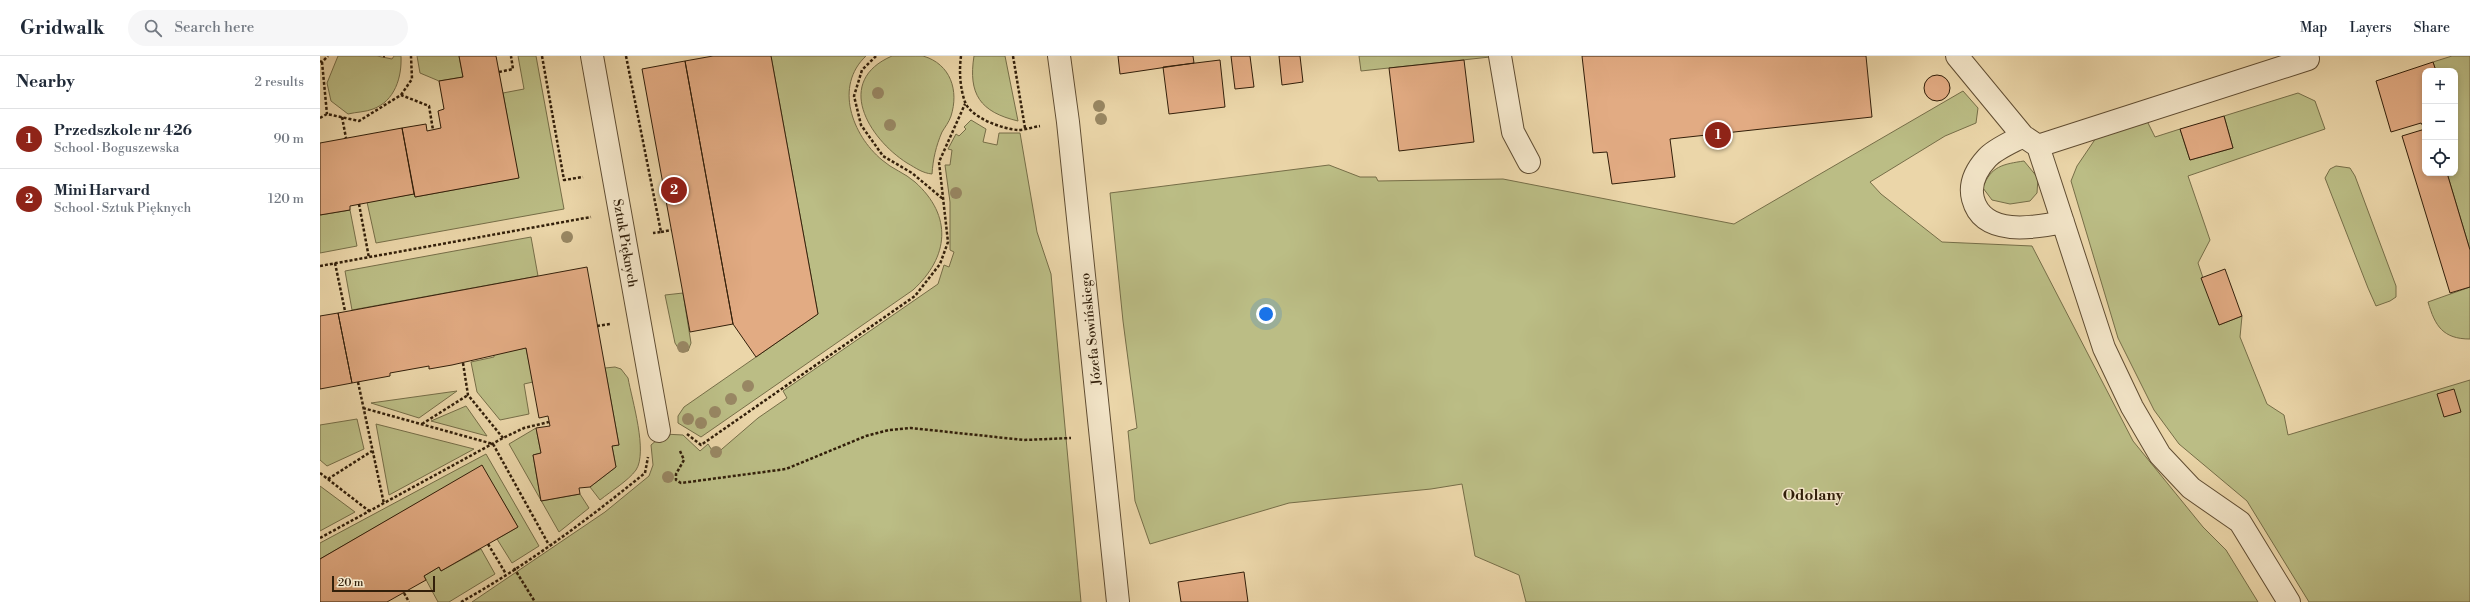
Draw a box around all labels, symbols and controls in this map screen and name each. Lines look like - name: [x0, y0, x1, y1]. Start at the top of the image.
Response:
- search box: [128, 10, 408, 46]
- text: Gridwalk: [20, 16, 104, 40]
- icon: search: [142, 17, 164, 39]
- text: Search here: [174, 18, 254, 37]
- text: Map: [2300, 19, 2327, 37]
- text: Layers: [2349, 19, 2392, 37]
- text: Share: [2414, 19, 2450, 37]
- map controls: [2422, 68, 2458, 176]
- button: +: [2422, 68, 2458, 104]
- text: Nearby: [16, 71, 75, 93]
- text: 2 results: [255, 74, 304, 90]
- button: −: [2422, 104, 2458, 140]
- pin: 1: [1705, 120, 1731, 150]
- text: Przedszkole nr 426: [54, 121, 192, 140]
- text: 1: [26, 131, 32, 147]
- text: 90 m: [273, 131, 304, 147]
- text: School · Boguszewska: [54, 140, 179, 156]
- button: locate: [2422, 140, 2458, 176]
- pin: 2: [661, 175, 687, 205]
- text: Mini Harvard: [54, 181, 150, 200]
- text: 2: [25, 191, 33, 207]
- text: 120 m: [268, 191, 304, 207]
- street label: Sztuk Pięknych: [609, 198, 641, 289]
- text: School · Sztuk Pięknych: [54, 200, 191, 216]
- street label: Józefa Sowińskiego: [1077, 272, 1105, 387]
- your location: [1256, 304, 1276, 324]
- district label: Odolany: [1783, 486, 1844, 505]
- scale bar: [332, 574, 435, 593]
- text: 20 m: [338, 576, 363, 590]

